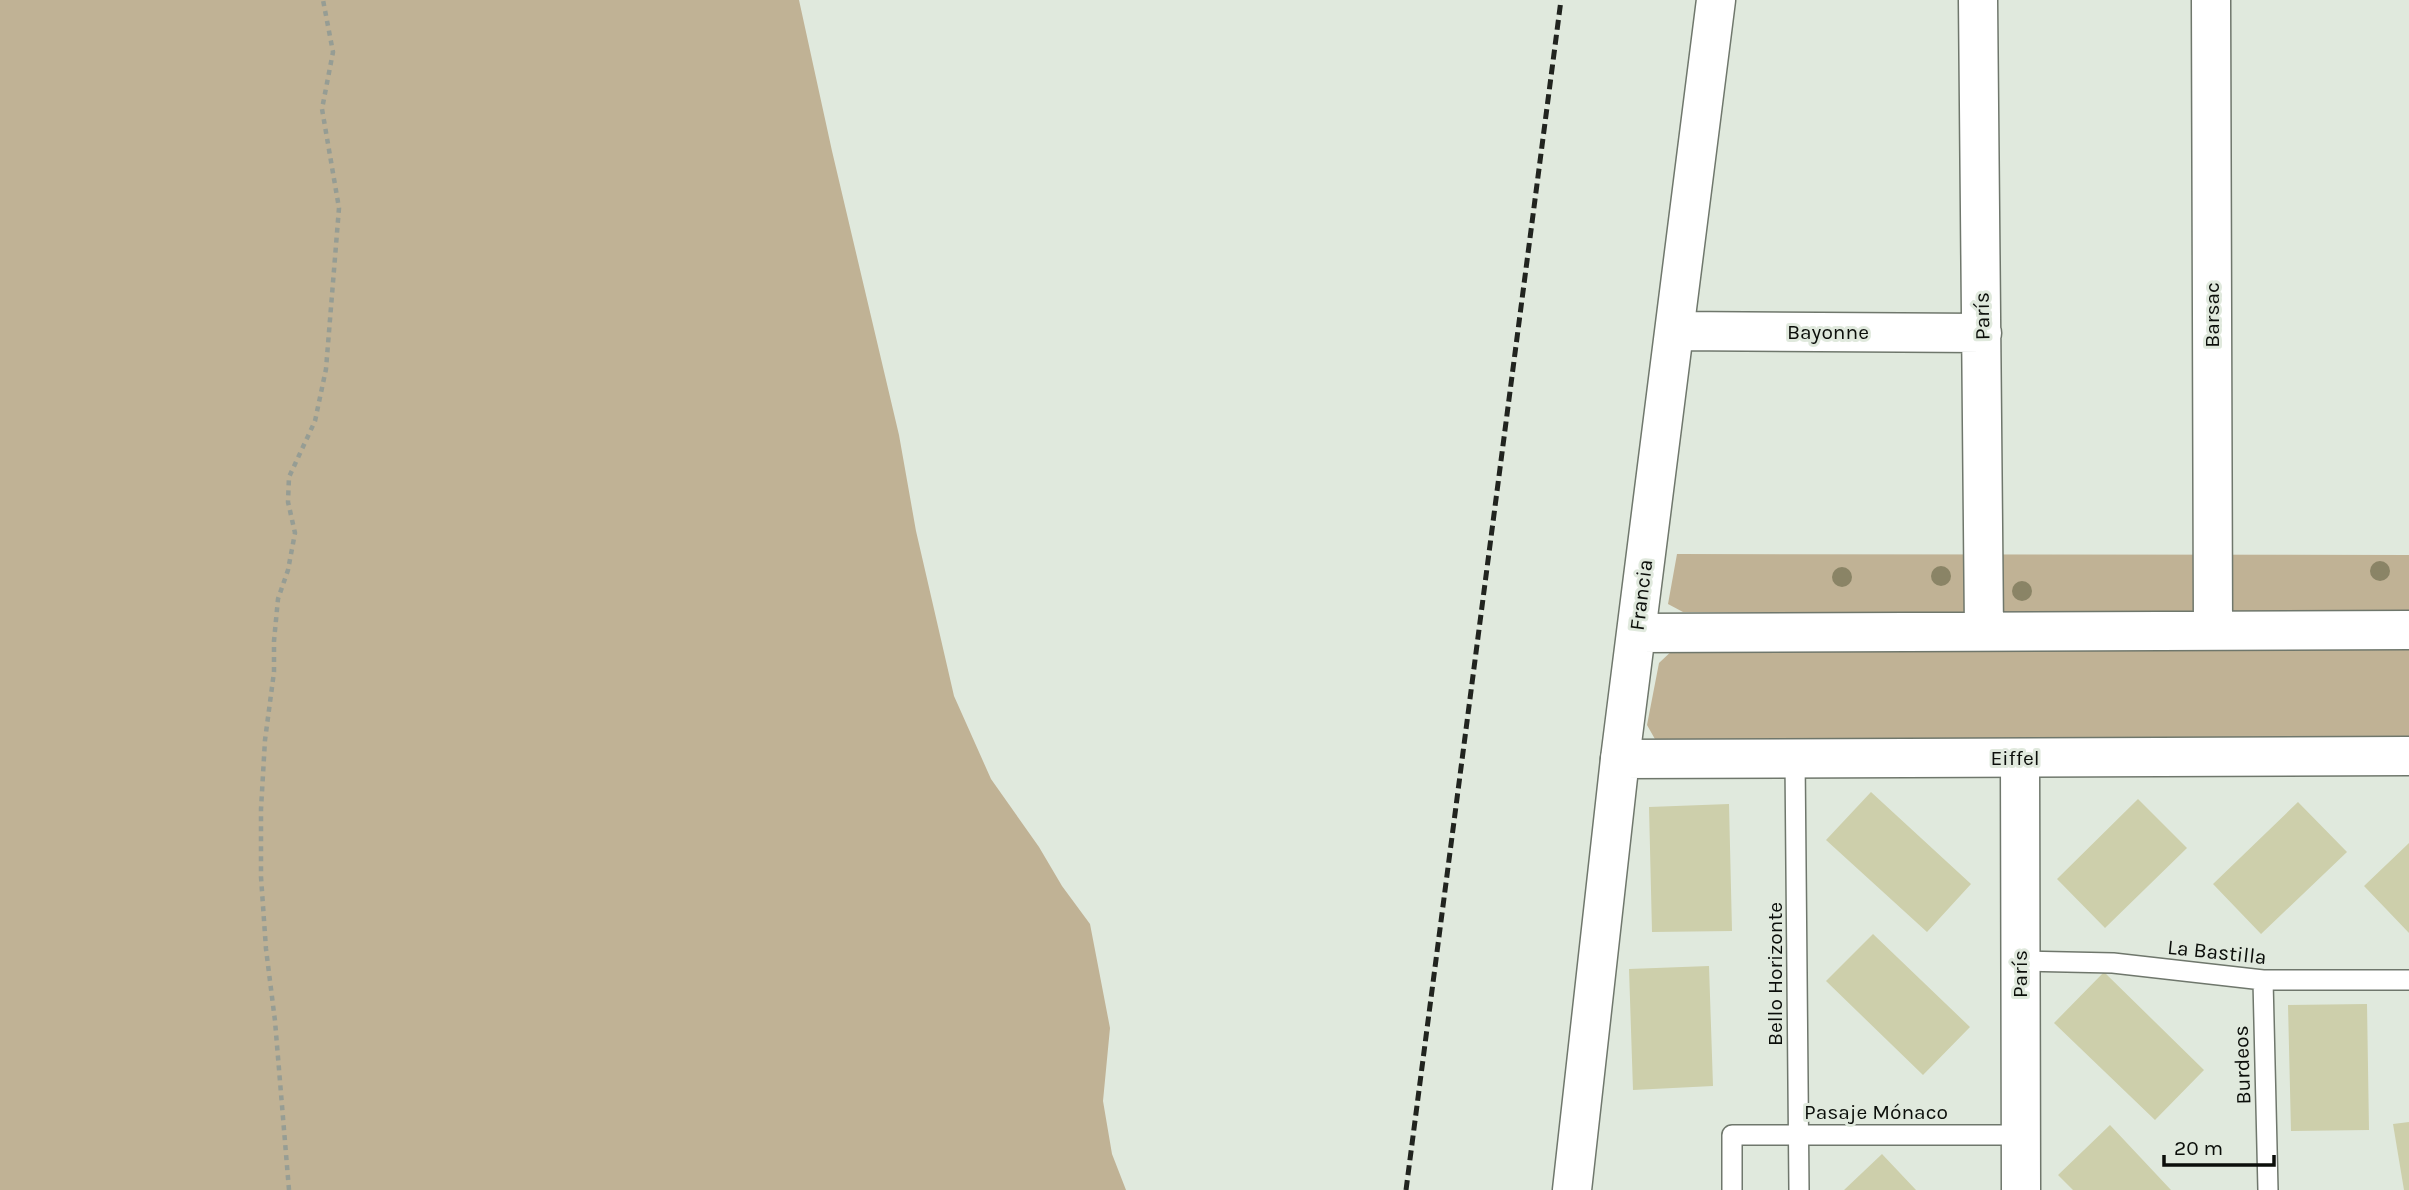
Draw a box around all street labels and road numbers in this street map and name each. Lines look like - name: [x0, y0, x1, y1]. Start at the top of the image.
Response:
- street label: Barsac: [2200, 282, 2224, 348]
- street label: París: [1970, 292, 1994, 340]
- street label: Bayonne: [1787, 320, 1869, 344]
- street label: Francia: [1625, 558, 1657, 632]
- street label: Eiffel: [1990, 746, 2040, 770]
- street label: Bello Horizonte: [1763, 902, 1787, 1046]
- street label: La Bastilla: [2166, 935, 2268, 969]
- street label: París: [2008, 950, 2032, 998]
- street label: Burdeos: [2229, 1025, 2255, 1105]
- street label: Pasaje Mónaco: [1804, 1100, 1948, 1124]

